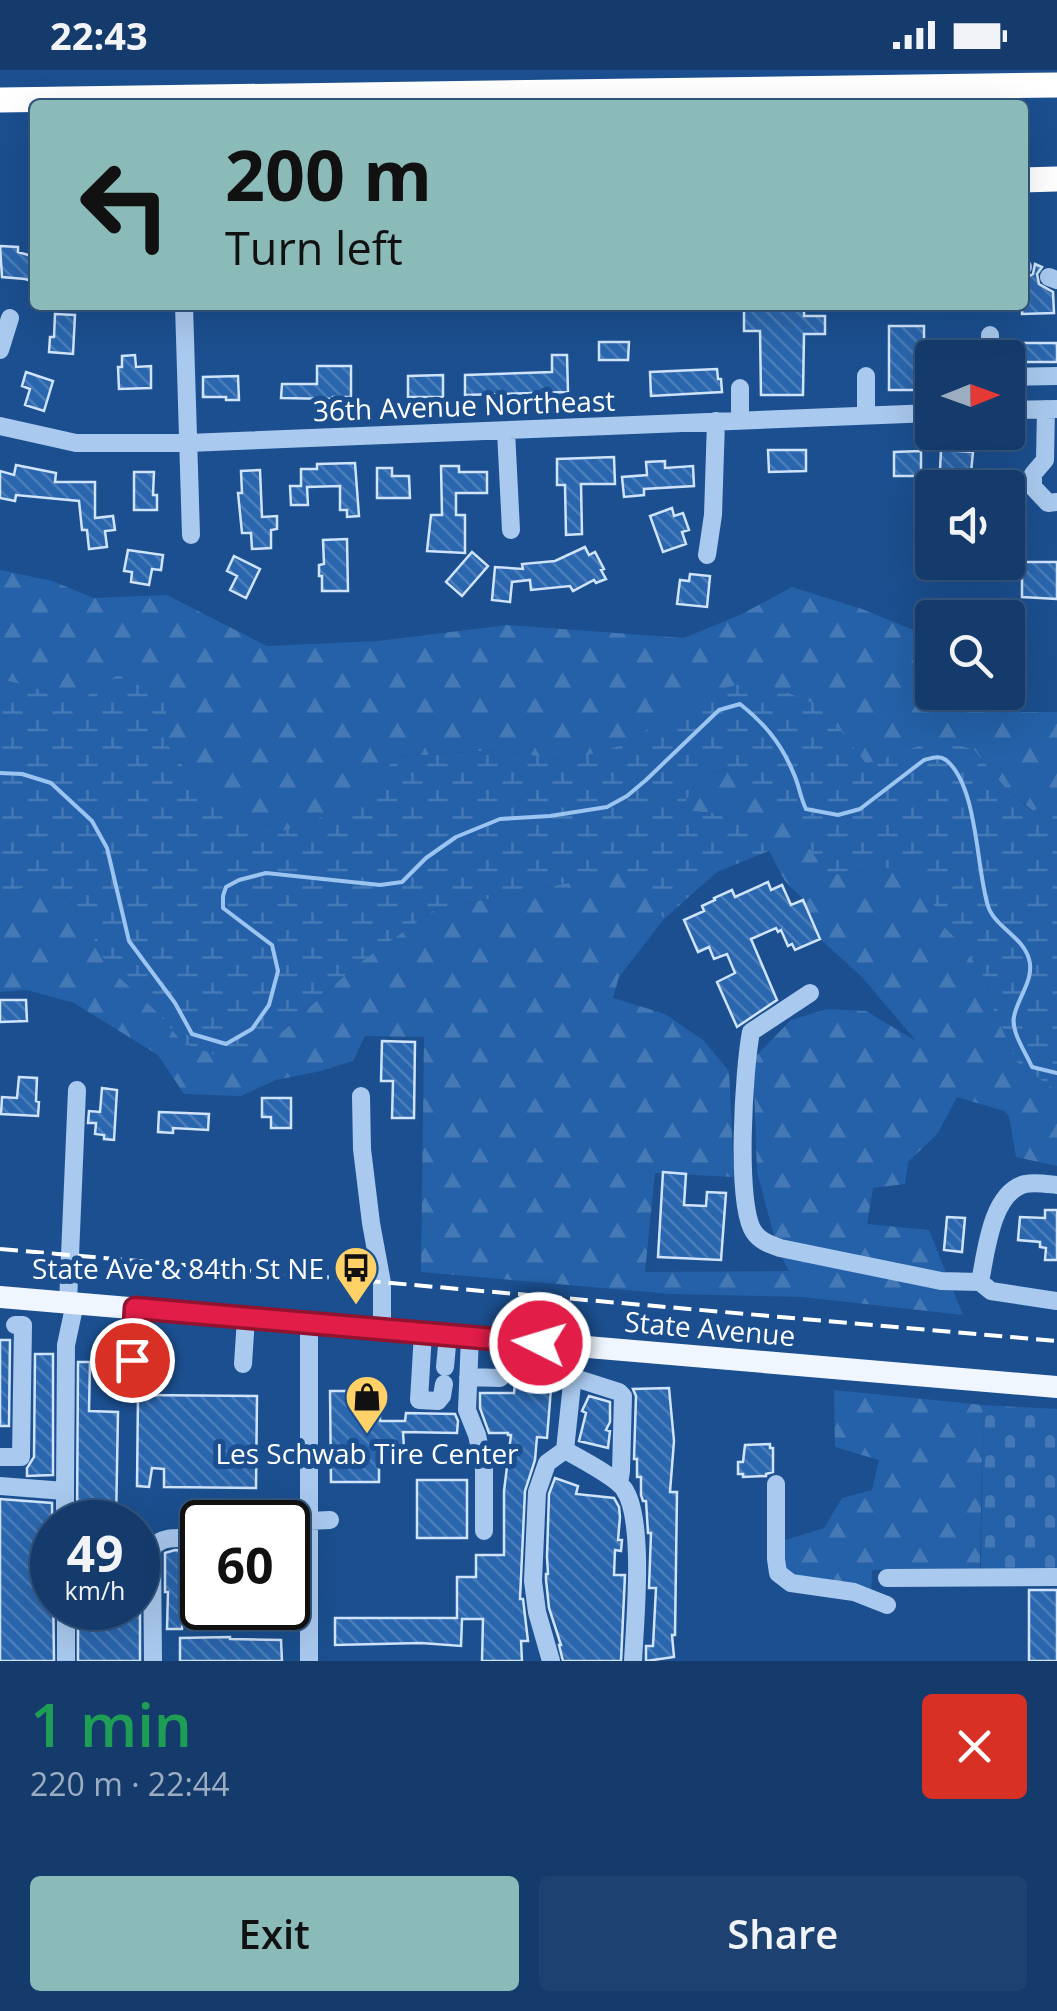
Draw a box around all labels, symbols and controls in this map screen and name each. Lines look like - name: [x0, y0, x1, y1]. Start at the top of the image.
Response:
- text: 22:43: [50, 9, 148, 61]
- text: 200 m: [225, 126, 432, 222]
- icon: left: [60, 140, 190, 270]
- text: Turn left: [225, 217, 403, 278]
- north arrow: [915, 340, 1025, 450]
- map controls: [915, 340, 1025, 710]
- street label: 36th Avenue Northeast: [312, 381, 616, 429]
- button: sound: [915, 470, 1025, 580]
- button: search: [915, 600, 1025, 710]
- bus stop icon: State Ave & 84th St NE: [333, 1245, 379, 1306]
- place label: State Ave & 84th St NE: [32, 1249, 324, 1287]
- position arrow: [488, 1291, 592, 1395]
- street label: State Avenue: [623, 1302, 797, 1354]
- pin: [90, 1318, 175, 1403]
- icon: arrive: [105, 1333, 160, 1388]
- shop icon: Les Schwab Tire Center: [344, 1374, 390, 1435]
- place label: Les Schwab Tire Center: [215, 1434, 519, 1472]
- speed limit sign: 60: [180, 1500, 310, 1630]
- text: 49: [66, 1519, 124, 1587]
- text: km/h: [65, 1573, 125, 1607]
- text: 1 min: [30, 1683, 192, 1765]
- button: close: [922, 1694, 1027, 1799]
- text: 220 m · 22:44: [30, 1762, 229, 1805]
- button: Exit: [30, 1876, 519, 1991]
- button: Share: [539, 1876, 1027, 1991]

